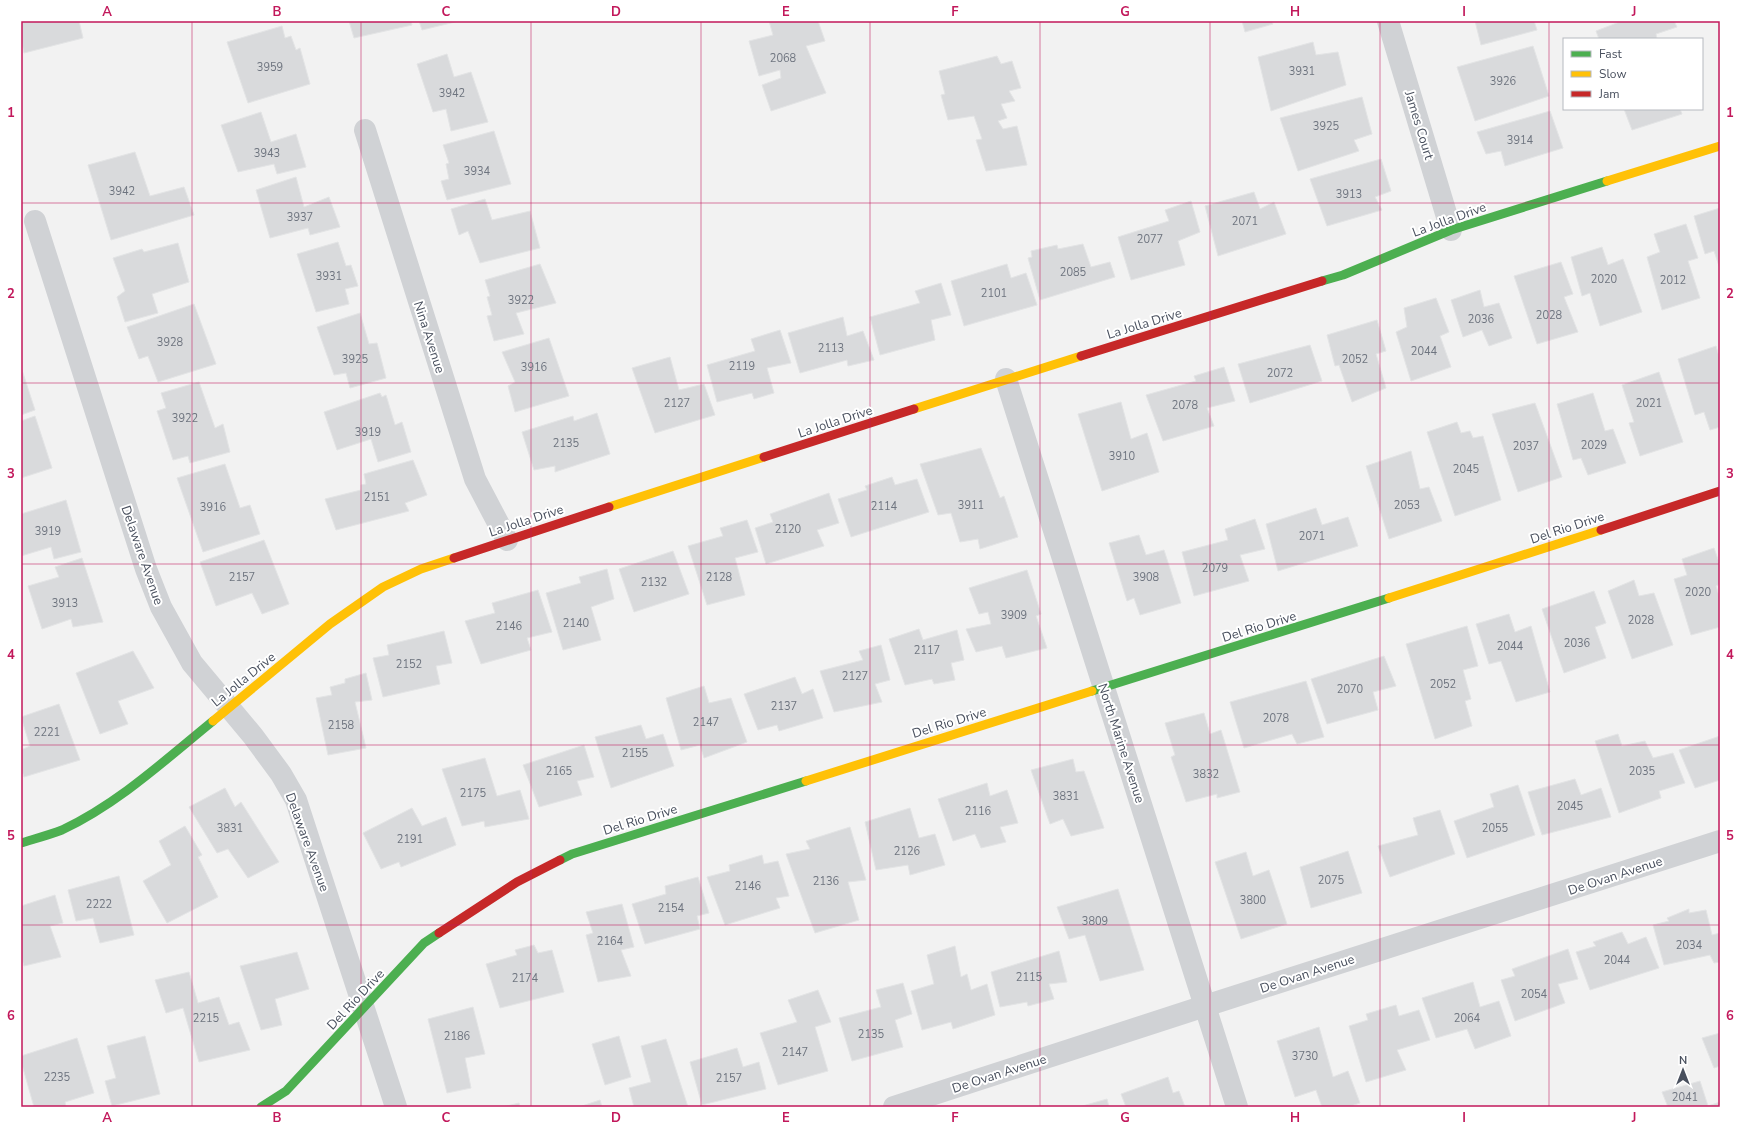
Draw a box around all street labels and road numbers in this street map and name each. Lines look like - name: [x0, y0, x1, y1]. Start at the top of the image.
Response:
- street label: James Court: [1400, 88, 1438, 162]
- street label: La Jolla Drive: [1410, 198, 1489, 242]
- street label: Nina Avenue: [409, 299, 449, 376]
- street label: La Jolla Drive: [1105, 304, 1184, 344]
- street label: La Jolla Drive: [796, 401, 875, 442]
- street label: La Jolla Drive: [487, 500, 566, 541]
- street label: Delaware Avenue: [117, 503, 168, 608]
- street label: Del Rio Drive: [1528, 507, 1607, 548]
- street label: Del Rio Drive: [1220, 607, 1299, 647]
- street label: La Jolla Drive: [208, 648, 279, 711]
- street label: North Marine Avenue: [1093, 681, 1149, 805]
- street label: Del Rio Drive: [910, 703, 989, 743]
- street label: Delaware Avenue: [281, 790, 333, 894]
- street label: Del Rio Drive: [601, 800, 680, 840]
- street label: De Ovan Avenue: [1566, 852, 1665, 900]
- street label: De Ovan Avenue: [1258, 950, 1357, 998]
- street label: Del Rio Drive: [323, 965, 389, 1034]
- street label: De Ovan Avenue: [950, 1050, 1049, 1098]

